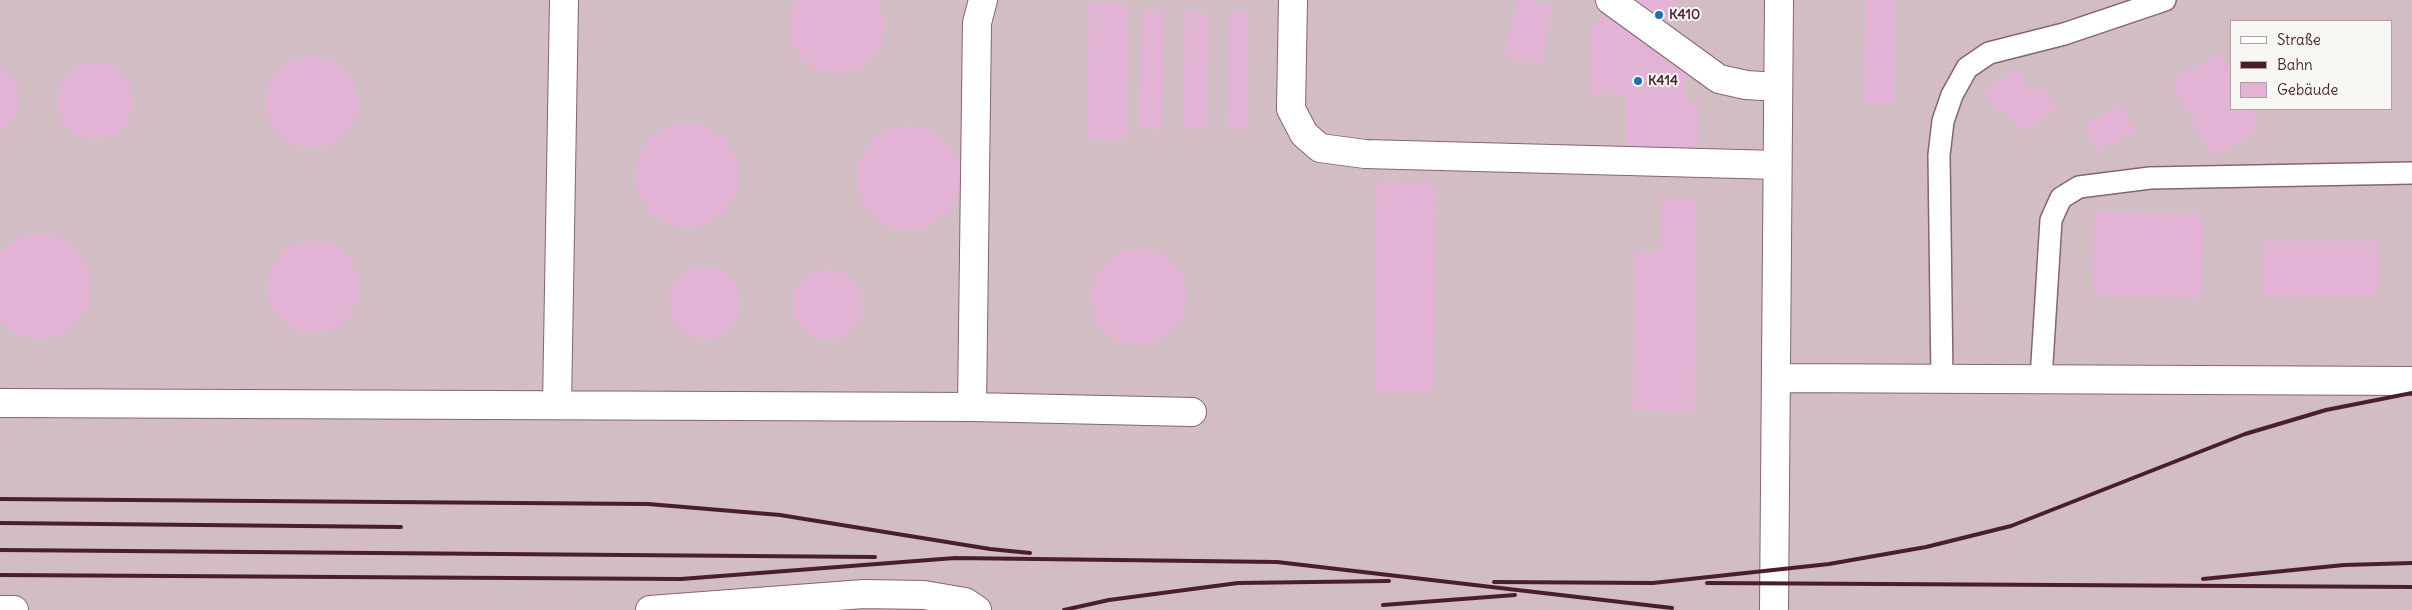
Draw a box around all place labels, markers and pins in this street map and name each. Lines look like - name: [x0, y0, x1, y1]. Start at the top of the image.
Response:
- place label: K410: [1669, 7, 1700, 23]
- marker: K410: [1653, 9, 1665, 21]
- place label: K414: [1648, 73, 1678, 89]
- marker: K414: [1632, 75, 1644, 87]

